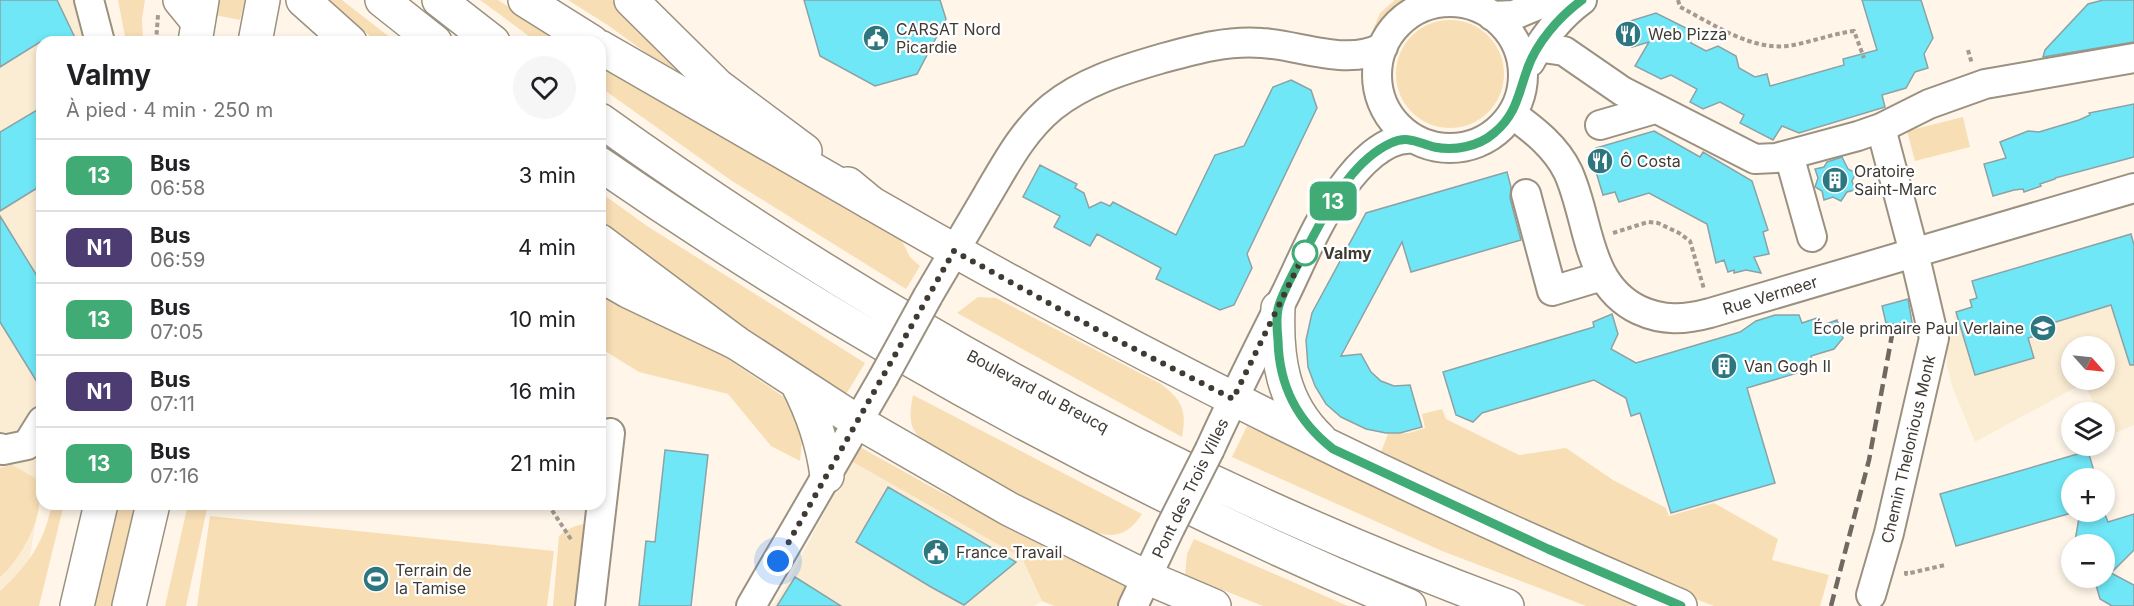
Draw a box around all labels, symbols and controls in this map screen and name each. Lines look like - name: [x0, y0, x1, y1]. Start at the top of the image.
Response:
- place label: CARSAT Nord Picardie: [896, 19, 1001, 57]
- restaurant icon: Web Pizza: [1613, 19, 1643, 49]
- public building icon: CARSAT Nord Picardie: [861, 23, 891, 53]
- place label: Web Pizza: [1648, 24, 1727, 44]
- button: heart: [513, 56, 576, 119]
- text: Valmy: [66, 58, 151, 92]
- text: À pied · 4 min · 250 m: [66, 98, 273, 122]
- restaurant icon: Ô Costa: [1585, 146, 1615, 176]
- text: Bus: [150, 150, 191, 176]
- place label: Ô Costa: [1620, 151, 1681, 171]
- place label: Oratoire Saint-Marc: [1854, 161, 1937, 199]
- text: 3 min: [519, 162, 576, 188]
- text: 13: [88, 163, 110, 188]
- building icon: Oratoire Saint-Marc: [1820, 165, 1850, 195]
- text: 06:58: [150, 176, 205, 200]
- line badge: 13: [1306, 182, 1360, 220]
- text: 13: [1322, 189, 1344, 214]
- text: Bus: [150, 222, 191, 248]
- text: 4 min: [518, 234, 576, 260]
- text: N1: [86, 235, 112, 260]
- marker: Valmy: [1292, 240, 1318, 266]
- place label: Valmy: [1323, 243, 1372, 263]
- text: 06:59: [150, 248, 205, 272]
- street label: Rue Vermeer: [1720, 271, 1820, 319]
- text: Bus: [150, 294, 191, 320]
- text: 10 min: [509, 306, 576, 332]
- text: 13: [88, 307, 110, 332]
- school or university icon: École primaire Paul Verlaine: [2028, 313, 2058, 343]
- place label: École primaire Paul Verlaine: [1813, 318, 2024, 338]
- text: 07:05: [150, 320, 203, 344]
- north arrow: [2061, 336, 2115, 390]
- map controls: [2061, 336, 2115, 588]
- street label: Boulevard du Breucq: [964, 345, 1112, 437]
- building icon: Van Gogh II: [1709, 351, 1739, 381]
- street label: Chemin Thelonious Monk: [1877, 353, 1939, 545]
- place label: Van Gogh II: [1744, 356, 1831, 376]
- text: Bus: [150, 366, 191, 392]
- text: 16 min: [510, 378, 576, 404]
- text: N1: [86, 379, 112, 404]
- text: 07:11: [150, 392, 195, 416]
- button: layers: [2061, 402, 2115, 456]
- street label: Pont des Trois Villes: [1147, 415, 1233, 561]
- text: Bus: [150, 438, 191, 464]
- text: 21 min: [510, 450, 576, 476]
- text: 13: [88, 451, 110, 476]
- text: 07:16: [150, 464, 199, 488]
- button: +: [2061, 468, 2115, 522]
- button: −: [2061, 534, 2115, 588]
- public building icon: France Travail: [921, 537, 951, 567]
- place label: France Travail: [956, 542, 1062, 562]
- your location: [763, 546, 793, 576]
- place label: Terrain de la Tamise: [395, 560, 472, 598]
- sports icon: Terrain de la Tamise: [361, 564, 391, 594]

